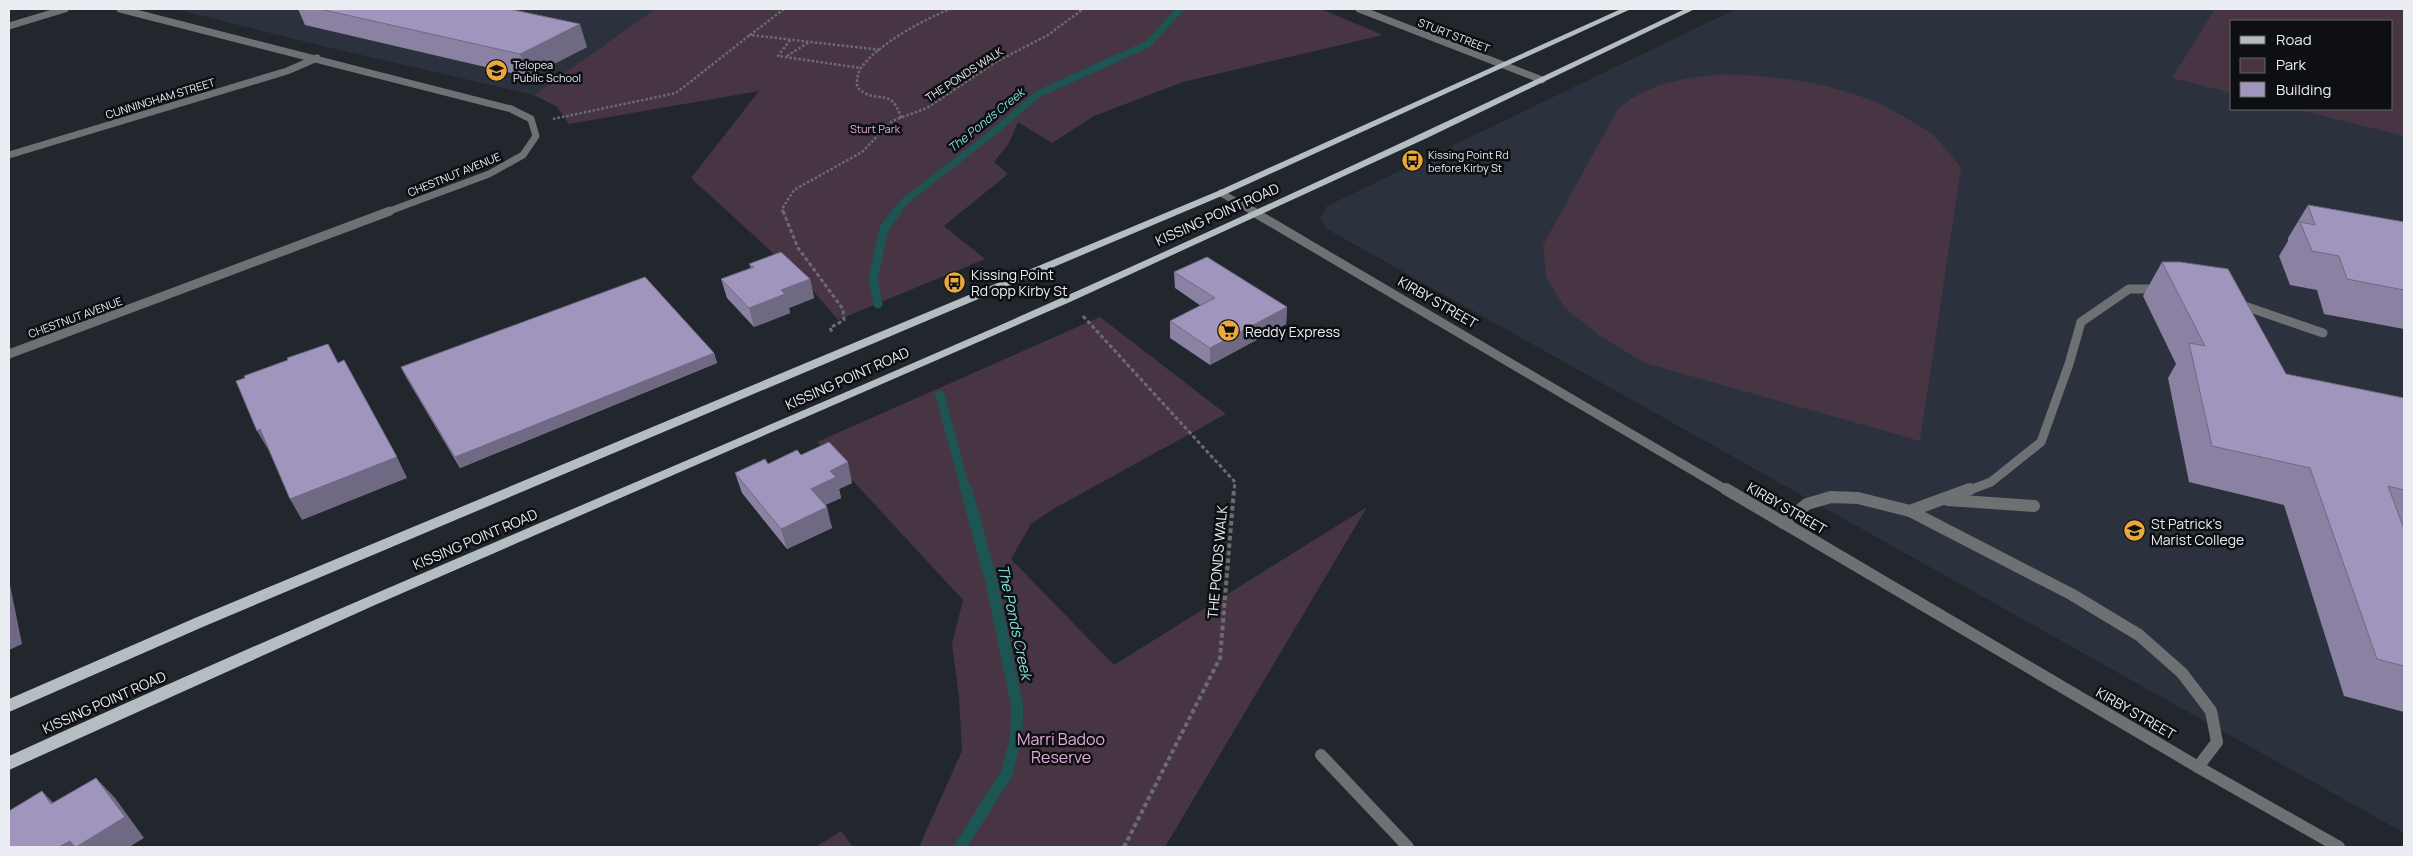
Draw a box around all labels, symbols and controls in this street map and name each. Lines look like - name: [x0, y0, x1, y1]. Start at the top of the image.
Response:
- street label: STURT STREET: [1416, 14, 1492, 56]
- legend: [2230, 20, 2393, 110]
- text: Road: [2276, 29, 2312, 50]
- street label: THE PONDS WALK: [922, 43, 1006, 105]
- text: Park: [2276, 54, 2306, 75]
- place label: Telopea Public School: [513, 57, 581, 85]
- school or university icon: Telopea Public School: [485, 58, 509, 82]
- street label: CUNNINGHAM STREET: [103, 74, 217, 122]
- text: Building: [2276, 79, 2331, 100]
- water label: The Ponds Creek: [944, 83, 1029, 156]
- park label: Sturt Park: [850, 121, 901, 136]
- place label: Kissing Point Rd before Kirby St: [1428, 147, 1509, 175]
- street label: CHESTNUT AVENUE: [405, 148, 503, 200]
- bus stop icon: Kissing Point Rd before Kirby St: [1400, 148, 1424, 172]
- street label: KISSING POINT ROAD: [1152, 178, 1282, 250]
- place label: Kissing Point Rd opp Kirby St: [971, 265, 1068, 300]
- bus stop icon: Kissing Point Rd opp Kirby St: [943, 270, 967, 294]
- street label: KIRBY STREET: [1395, 272, 1482, 333]
- street label: CHESTNUT AVENUE: [26, 293, 124, 341]
- supermarket icon: Reddy Express: [1217, 319, 1241, 343]
- place label: Reddy Express: [1245, 322, 1340, 341]
- street label: KISSING POINT ROAD: [782, 342, 912, 414]
- street label: KIRBY STREET: [1744, 478, 1831, 539]
- street label: KISSING POINT ROAD: [410, 504, 540, 574]
- street label: THE PONDS WALK: [1203, 504, 1231, 620]
- place label: St Patrick's Marist College: [2151, 514, 2244, 549]
- school or university icon: St Patrick's Marist College: [2123, 519, 2147, 543]
- water label: The Ponds Creek: [993, 563, 1038, 684]
- street label: KISSING POINT ROAD: [39, 666, 169, 738]
- street label: KIRBY STREET: [2093, 683, 2180, 744]
- park label: Marri Badoo Reserve: [1017, 728, 1105, 768]

